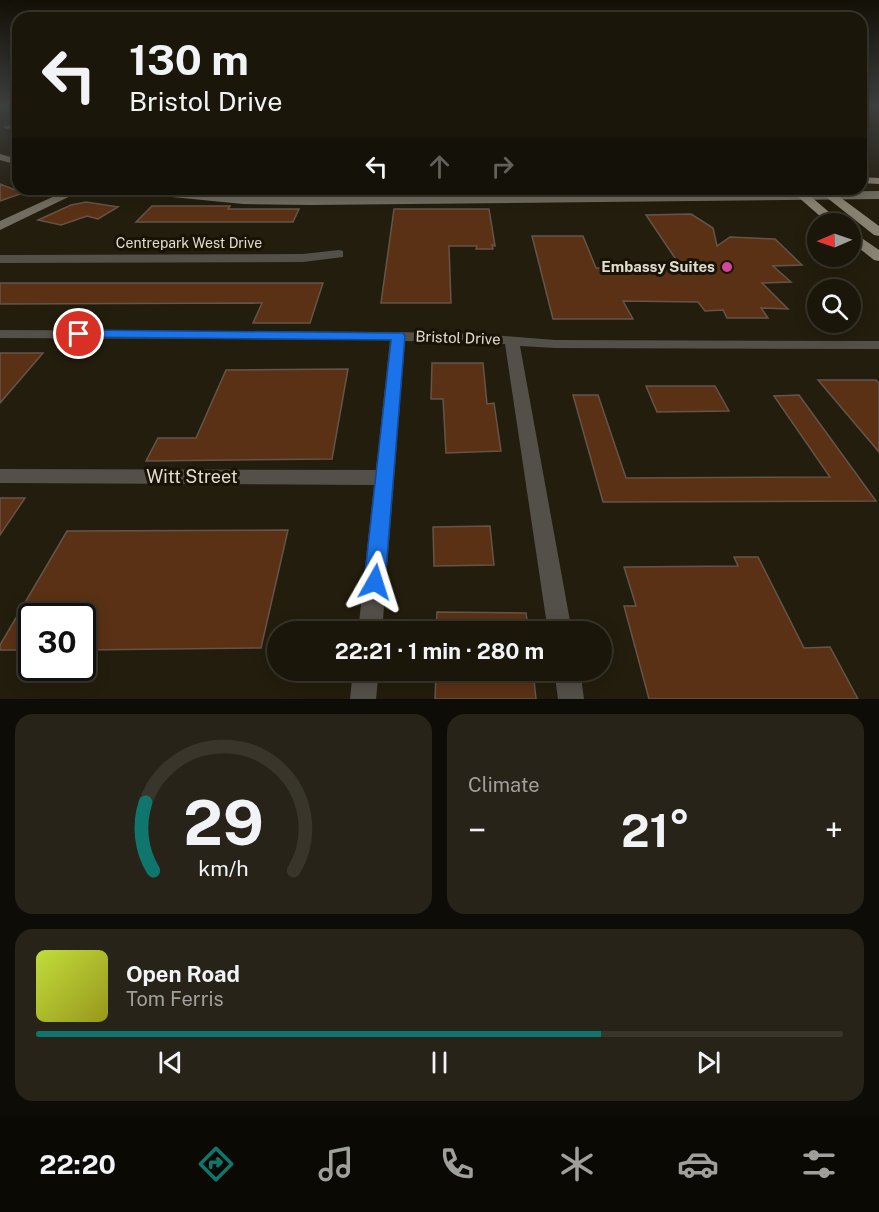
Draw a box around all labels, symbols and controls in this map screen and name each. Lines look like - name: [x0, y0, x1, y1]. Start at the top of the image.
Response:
- text: 130 m: [129, 35, 249, 84]
- icon: left: [30, 36, 108, 114]
- text: Bristol Drive: [129, 85, 282, 117]
- icon: left: [360, 150, 393, 183]
- icon: ahead: [423, 150, 456, 183]
- icon: right: [486, 150, 519, 183]
- north arrow: [807, 213, 861, 267]
- map controls: [807, 213, 861, 333]
- street label: Centrepark West Drive: [116, 235, 262, 251]
- place label: Embassy Suites: [601, 258, 715, 275]
- marker: Embassy Suites: [720, 260, 734, 274]
- button: search: [807, 279, 861, 333]
- pin: [53, 308, 104, 359]
- icon: arrive: [62, 317, 95, 350]
- street label: Bristol Drive: [415, 328, 501, 347]
- street label: Witt Street: [146, 466, 238, 487]
- position arrow: [343, 550, 407, 614]
- speed limit sign: 30: [18, 603, 96, 681]
- text: 22:21 · 1 min · 280 m: [335, 638, 544, 664]
- text: Climate: [468, 773, 540, 797]
- text: 29: [183, 786, 264, 859]
- text: 21°: [621, 804, 690, 857]
- text: −: [468, 811, 486, 849]
- text: +: [825, 811, 843, 849]
- text: km/h: [198, 856, 249, 881]
- text: Open Road: [126, 961, 240, 987]
- text: Tom Ferris: [126, 987, 224, 1011]
- icon: previous: [154, 1046, 187, 1079]
- icon: pause: [423, 1046, 456, 1079]
- icon: next: [692, 1046, 725, 1079]
- icon: directions: [195, 1143, 237, 1185]
- icon: music: [315, 1143, 357, 1185]
- icon: phone: [436, 1143, 478, 1185]
- icon: climate: [556, 1143, 598, 1185]
- icon: car: [677, 1143, 719, 1185]
- icon: filters: [798, 1143, 840, 1185]
- text: 22:20: [39, 1148, 116, 1180]

